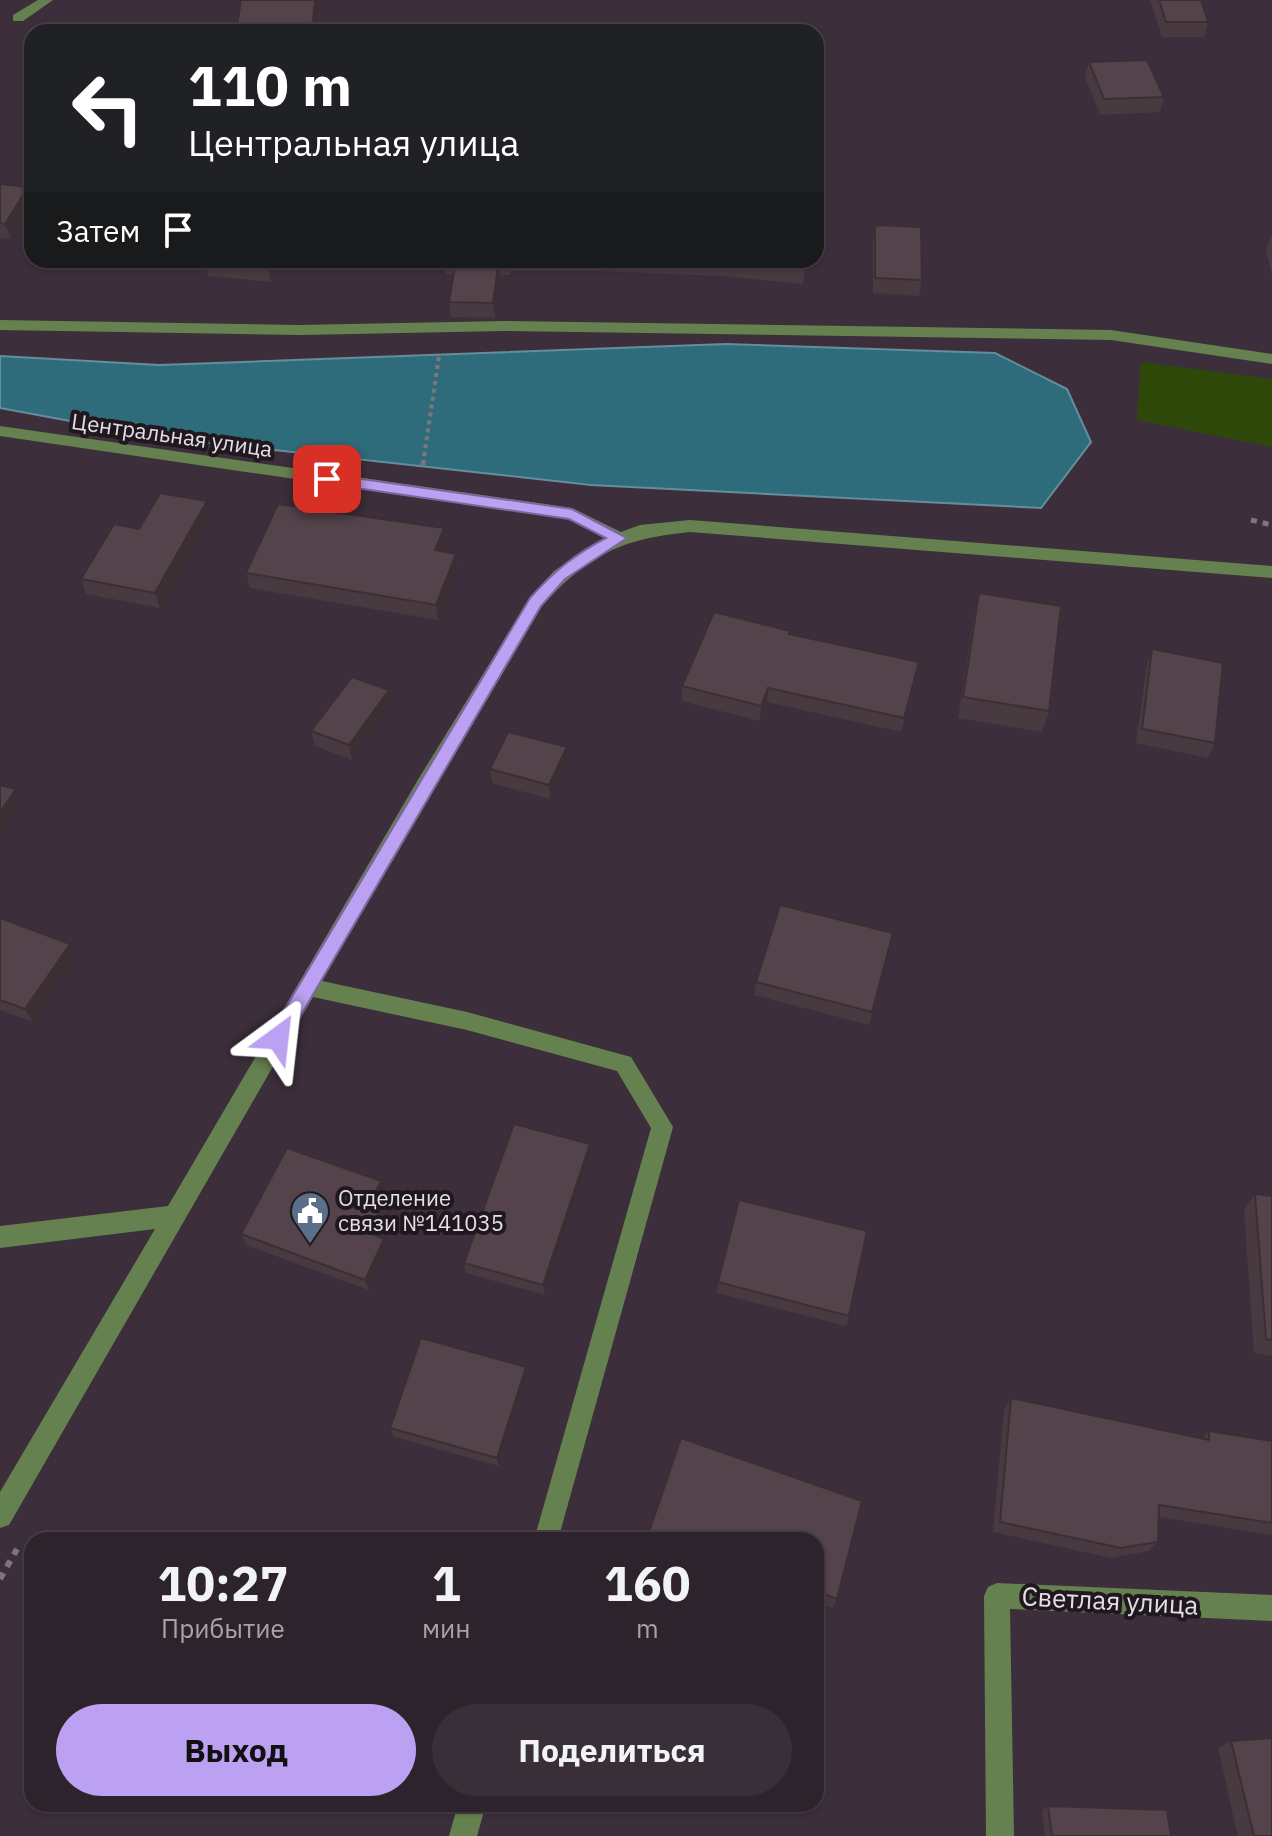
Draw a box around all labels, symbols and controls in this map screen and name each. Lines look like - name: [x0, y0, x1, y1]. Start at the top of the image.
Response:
- text: 110 m: [188, 49, 352, 121]
- icon: left: [56, 56, 160, 160]
- text: Центральная улица: [188, 119, 519, 166]
- icon: arrive: [156, 208, 200, 252]
- text: Затем: [56, 211, 140, 250]
- street label: Центральная улица: [70, 406, 275, 463]
- pin: [293, 445, 361, 513]
- icon: arrive: [305, 457, 349, 501]
- position arrow: [236, 996, 320, 1080]
- place label: Отделение связи №141035: [338, 1183, 504, 1237]
- public building icon: Отделение связи №141035: [289, 1190, 331, 1245]
- text: 10:27: [157, 1552, 289, 1614]
- text: 1: [432, 1552, 461, 1614]
- text: 160: [604, 1552, 691, 1614]
- street label: Светлая улица: [1021, 1578, 1199, 1622]
- text: Прибытие: [161, 1611, 285, 1645]
- text: мин: [422, 1611, 471, 1645]
- text: m: [636, 1611, 659, 1645]
- button: Выход: [56, 1704, 416, 1796]
- button: Поделиться: [432, 1704, 792, 1796]

